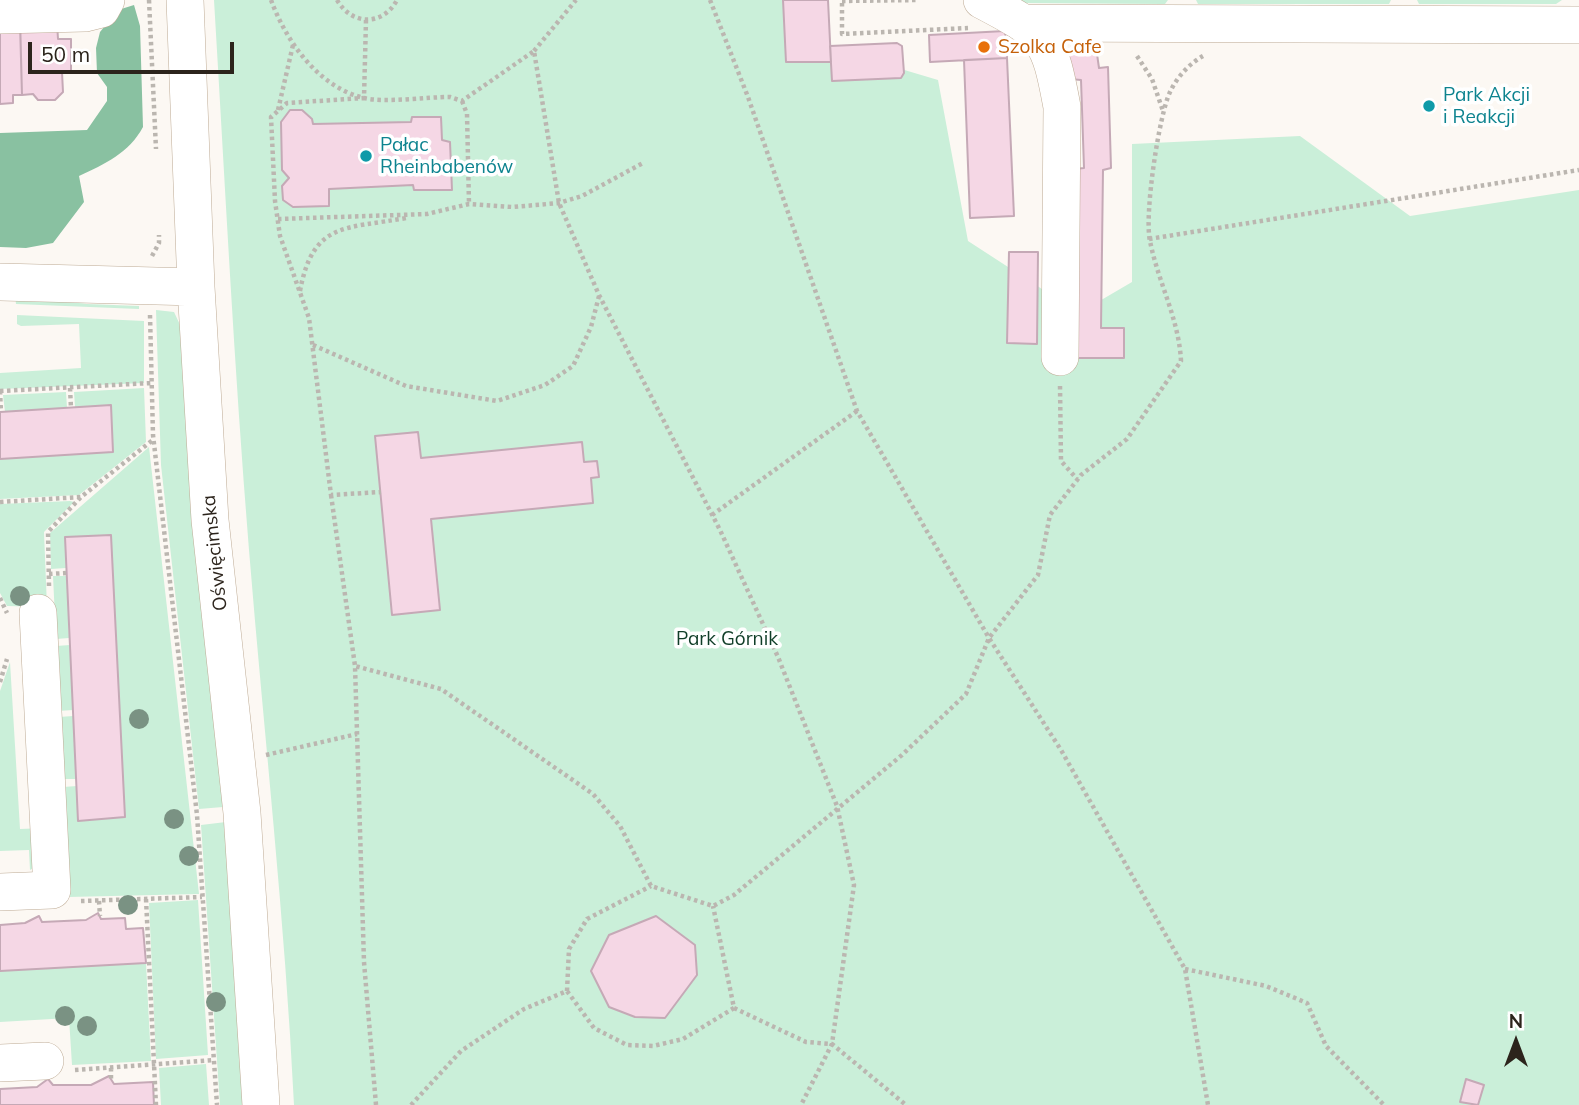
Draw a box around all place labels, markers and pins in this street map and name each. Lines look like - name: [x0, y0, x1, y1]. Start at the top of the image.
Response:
- place label: Szolka Cafe: [998, 36, 1101, 58]
- marker: Szolka Cafe: [976, 39, 992, 55]
- place label: Park Akcji i Reakcji: [1443, 84, 1530, 128]
- marker: Park Akcji i Reakcji: [1421, 98, 1437, 114]
- place label: Pałac Rheinbabenów: [380, 134, 513, 178]
- marker: Pałac Rheinbabenów: [358, 148, 374, 164]

